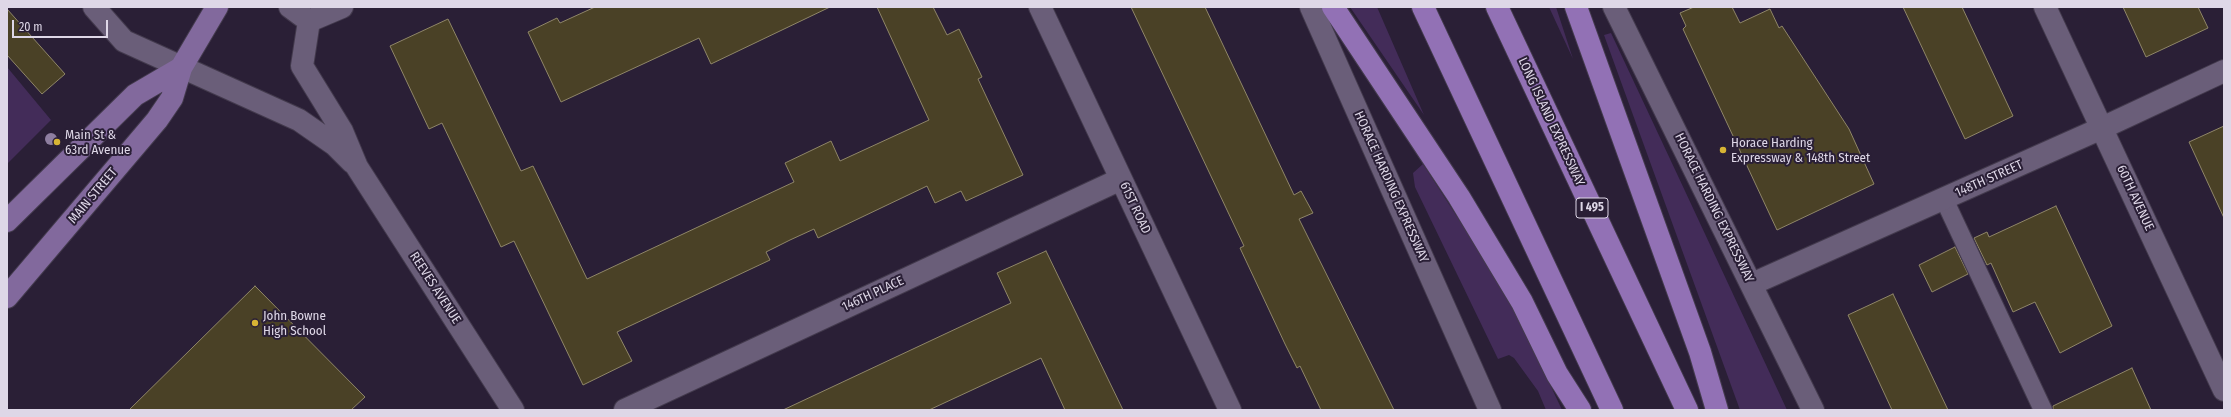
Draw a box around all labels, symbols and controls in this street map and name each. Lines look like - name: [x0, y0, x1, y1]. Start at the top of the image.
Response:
- scale bar: [14, 12, 110, 38]
- text: 20 m: [19, 20, 43, 34]
- street label: LONG ISLAND EXPRESSWAY: [1514, 55, 1588, 189]
- street label: HORACE HARDING EXPRESSWAY: [1351, 109, 1431, 265]
- place label: Main St & 63rd Avenue: [65, 127, 130, 158]
- street label: HORACE HARDING EXPRESSWAY: [1671, 131, 1757, 285]
- place label: Horace Harding Expressway & 148th Street: [1731, 135, 1870, 166]
- marker: Main St & 63rd Avenue: [52, 137, 62, 147]
- marker: Horace Harding Expressway & 148th Street: [1718, 145, 1728, 155]
- street label: 148TH STREET: [1953, 157, 2025, 201]
- street label: 60TH AVENUE: [2113, 163, 2157, 233]
- street label: MAIN STREET: [65, 165, 121, 227]
- street label: 61ST ROAD: [1116, 180, 1154, 236]
- road number: I 495: [1576, 198, 1608, 218]
- street label: REEVES AVENUE: [406, 249, 464, 327]
- street label: 146TH PLACE: [840, 273, 906, 315]
- place label: John Bowne High School: [263, 308, 326, 339]
- marker: John Bowne High School: [250, 318, 260, 328]

